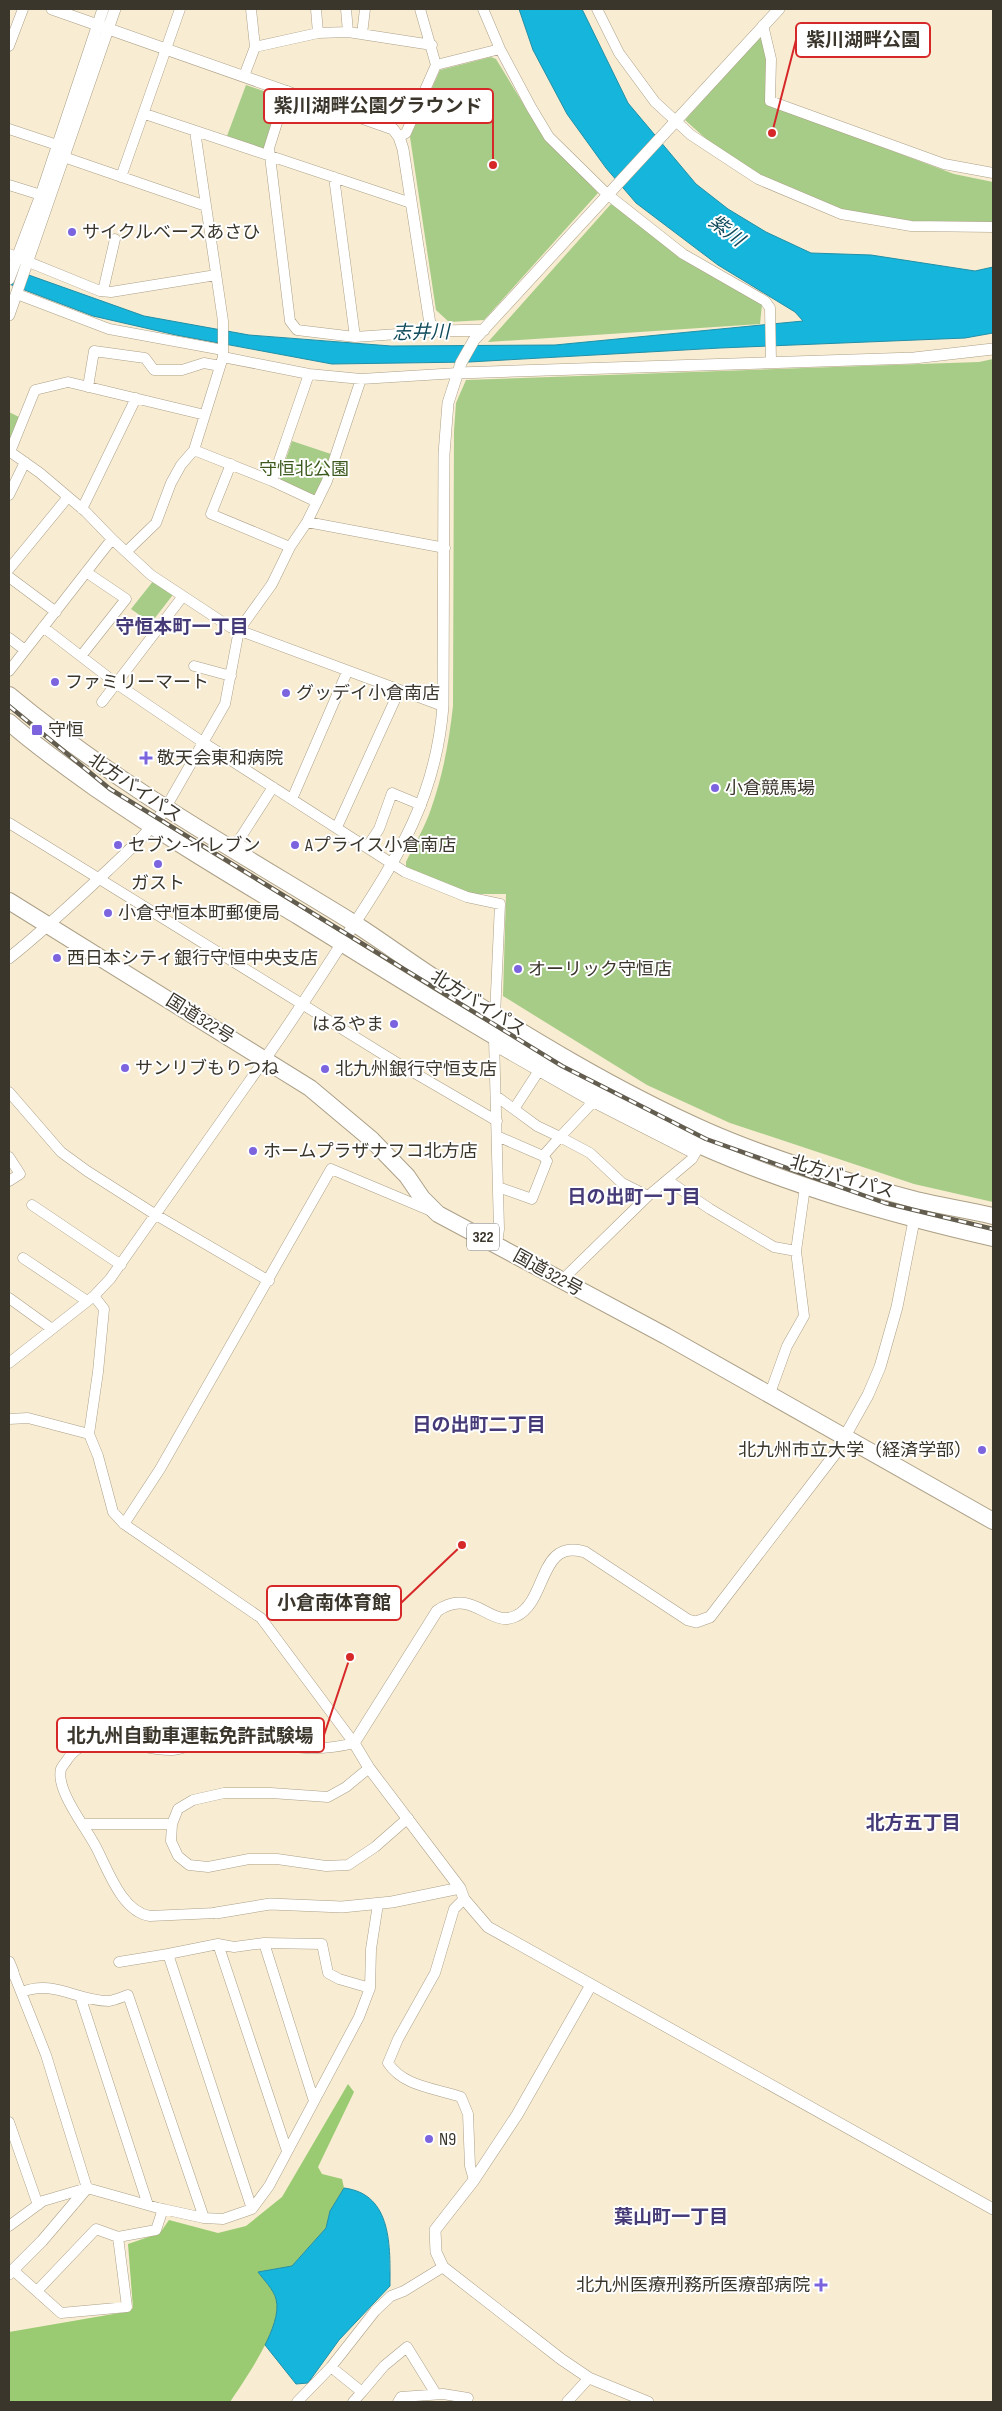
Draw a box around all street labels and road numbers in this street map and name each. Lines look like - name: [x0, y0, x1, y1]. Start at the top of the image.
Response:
- street label: 北方バイパス: [85, 749, 185, 827]
- street label: 北方バイパス: [427, 966, 529, 1040]
- street label: 国道322号: [162, 990, 238, 1048]
- street label: 北方バイパス: [787, 1151, 897, 1203]
- road number: 322: [467, 1224, 499, 1250]
- street label: 国道322号: [509, 1245, 587, 1301]

